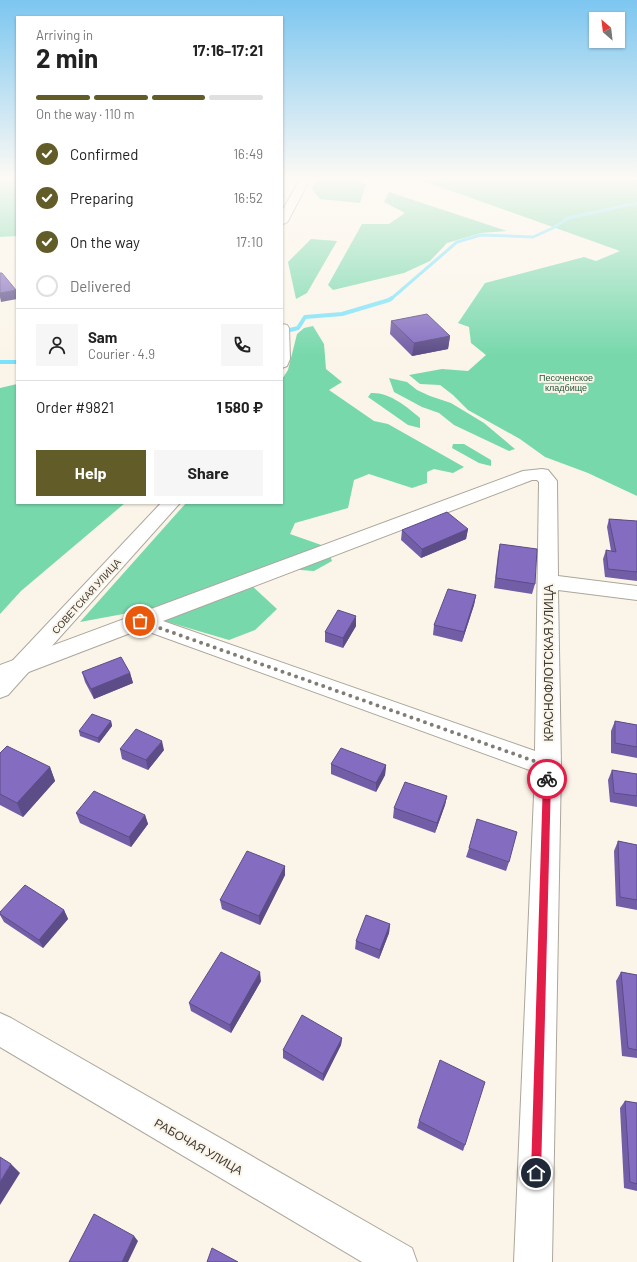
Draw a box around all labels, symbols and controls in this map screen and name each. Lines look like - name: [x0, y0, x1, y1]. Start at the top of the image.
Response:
- north arrow: [589, 12, 625, 48]
- map controls: [589, 12, 625, 48]
- text: Arriving in: [36, 27, 93, 43]
- text: 17:16–17:21: [192, 41, 263, 59]
- text: 2 min: [36, 42, 98, 73]
- text: On the way · 110 m: [36, 106, 134, 122]
- icon: check: [36, 143, 58, 165]
- text: Confirmed: [70, 145, 138, 163]
- text: 16:49: [233, 146, 263, 162]
- icon: check: [36, 187, 58, 209]
- text: Preparing: [70, 189, 134, 207]
- text: 16:52: [234, 190, 263, 206]
- icon: check: [36, 231, 58, 253]
- text: On the way: [70, 233, 140, 251]
- text: 17:10: [236, 234, 263, 250]
- text: Delivered: [70, 277, 131, 295]
- button: person: [36, 324, 78, 366]
- button: phone: [221, 324, 263, 366]
- text: Sam: [88, 328, 117, 346]
- text: Courier · 4.9: [88, 346, 155, 362]
- park label: Песоченское кладбище: [539, 372, 593, 393]
- text: Order #9821: [36, 398, 114, 416]
- text: 1 580 ₽: [216, 398, 263, 416]
- button: Help: [36, 450, 146, 496]
- button: Share: [154, 450, 263, 496]
- street label: СОВЕТСКАЯ УЛИЦА: [49, 556, 123, 636]
- street label: КРАСНОФЛОТСКАЯ УЛИЦА: [541, 584, 556, 742]
- pin: [123, 604, 157, 638]
- icon: bag: [129, 610, 151, 632]
- courier: [527, 759, 567, 799]
- icon: bike: [536, 768, 558, 790]
- street label: РАБОЧАЯ УЛИЦА: [152, 1115, 246, 1178]
- pin: [519, 1156, 553, 1190]
- icon: home: [525, 1162, 547, 1184]

